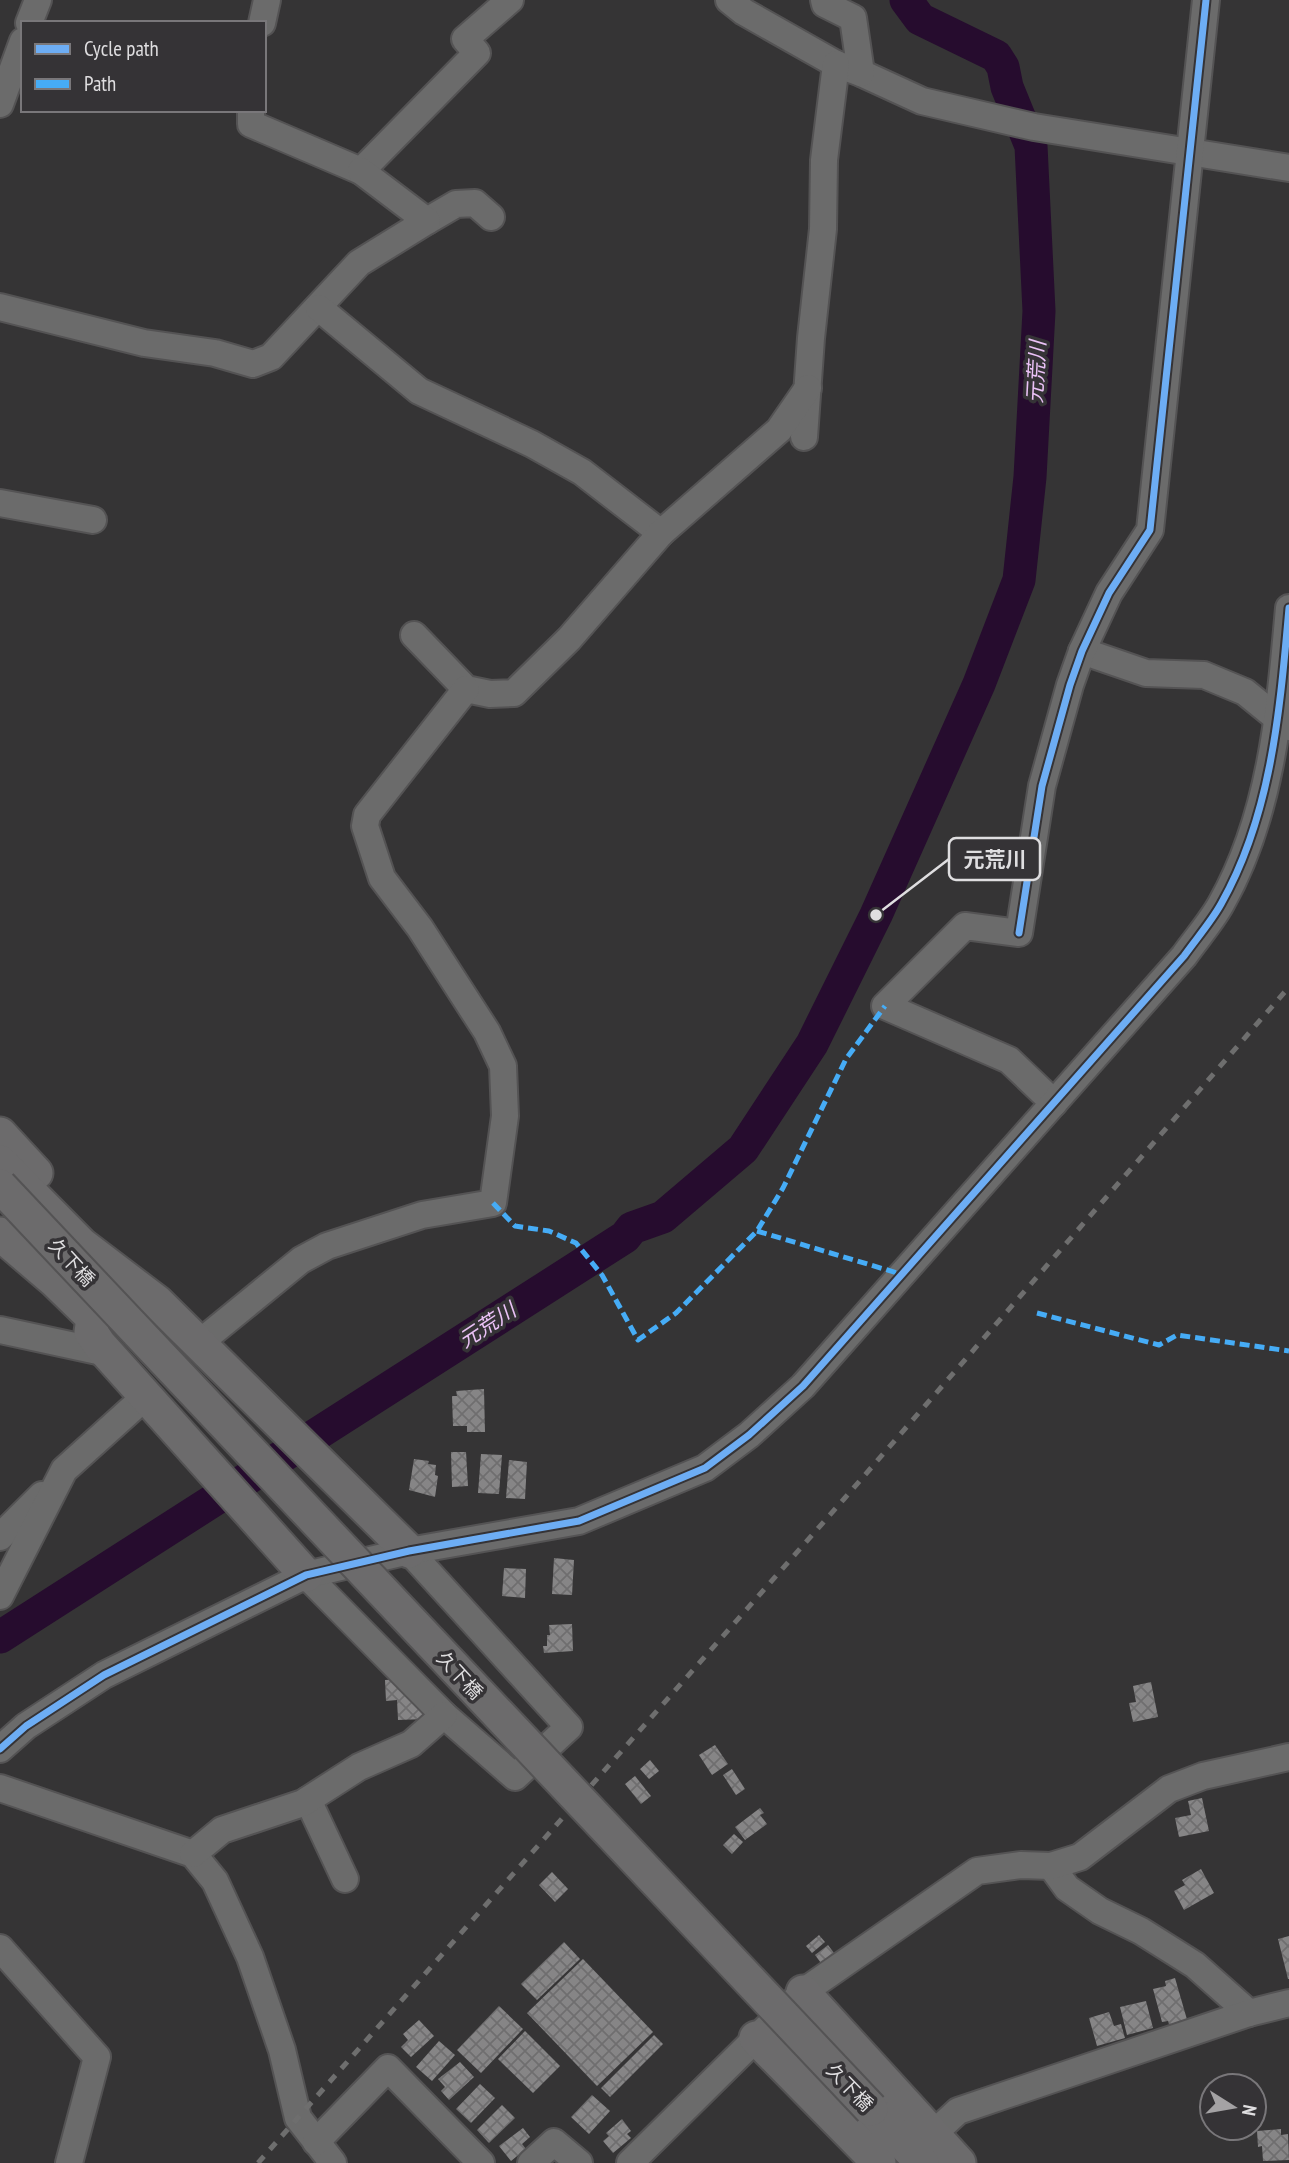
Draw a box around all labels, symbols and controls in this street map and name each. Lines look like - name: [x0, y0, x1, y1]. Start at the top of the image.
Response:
- legend: [21, 21, 266, 112]
- text: Cycle path: [84, 35, 159, 62]
- text: Path: [84, 70, 116, 97]
- water label: 元荒川: [1021, 338, 1051, 404]
- callout: 元荒川: [949, 838, 1040, 880]
- text: 元荒川: [964, 846, 1027, 873]
- street label: 久下橋: [44, 1233, 100, 1291]
- water label: 元荒川: [453, 1295, 522, 1353]
- street label: 久下橋: [432, 1646, 488, 1704]
- street label: 久下橋: [822, 2058, 878, 2116]
- north arrow: [1198, 2072, 1268, 2142]
- text: N: [1237, 2103, 1262, 2118]

